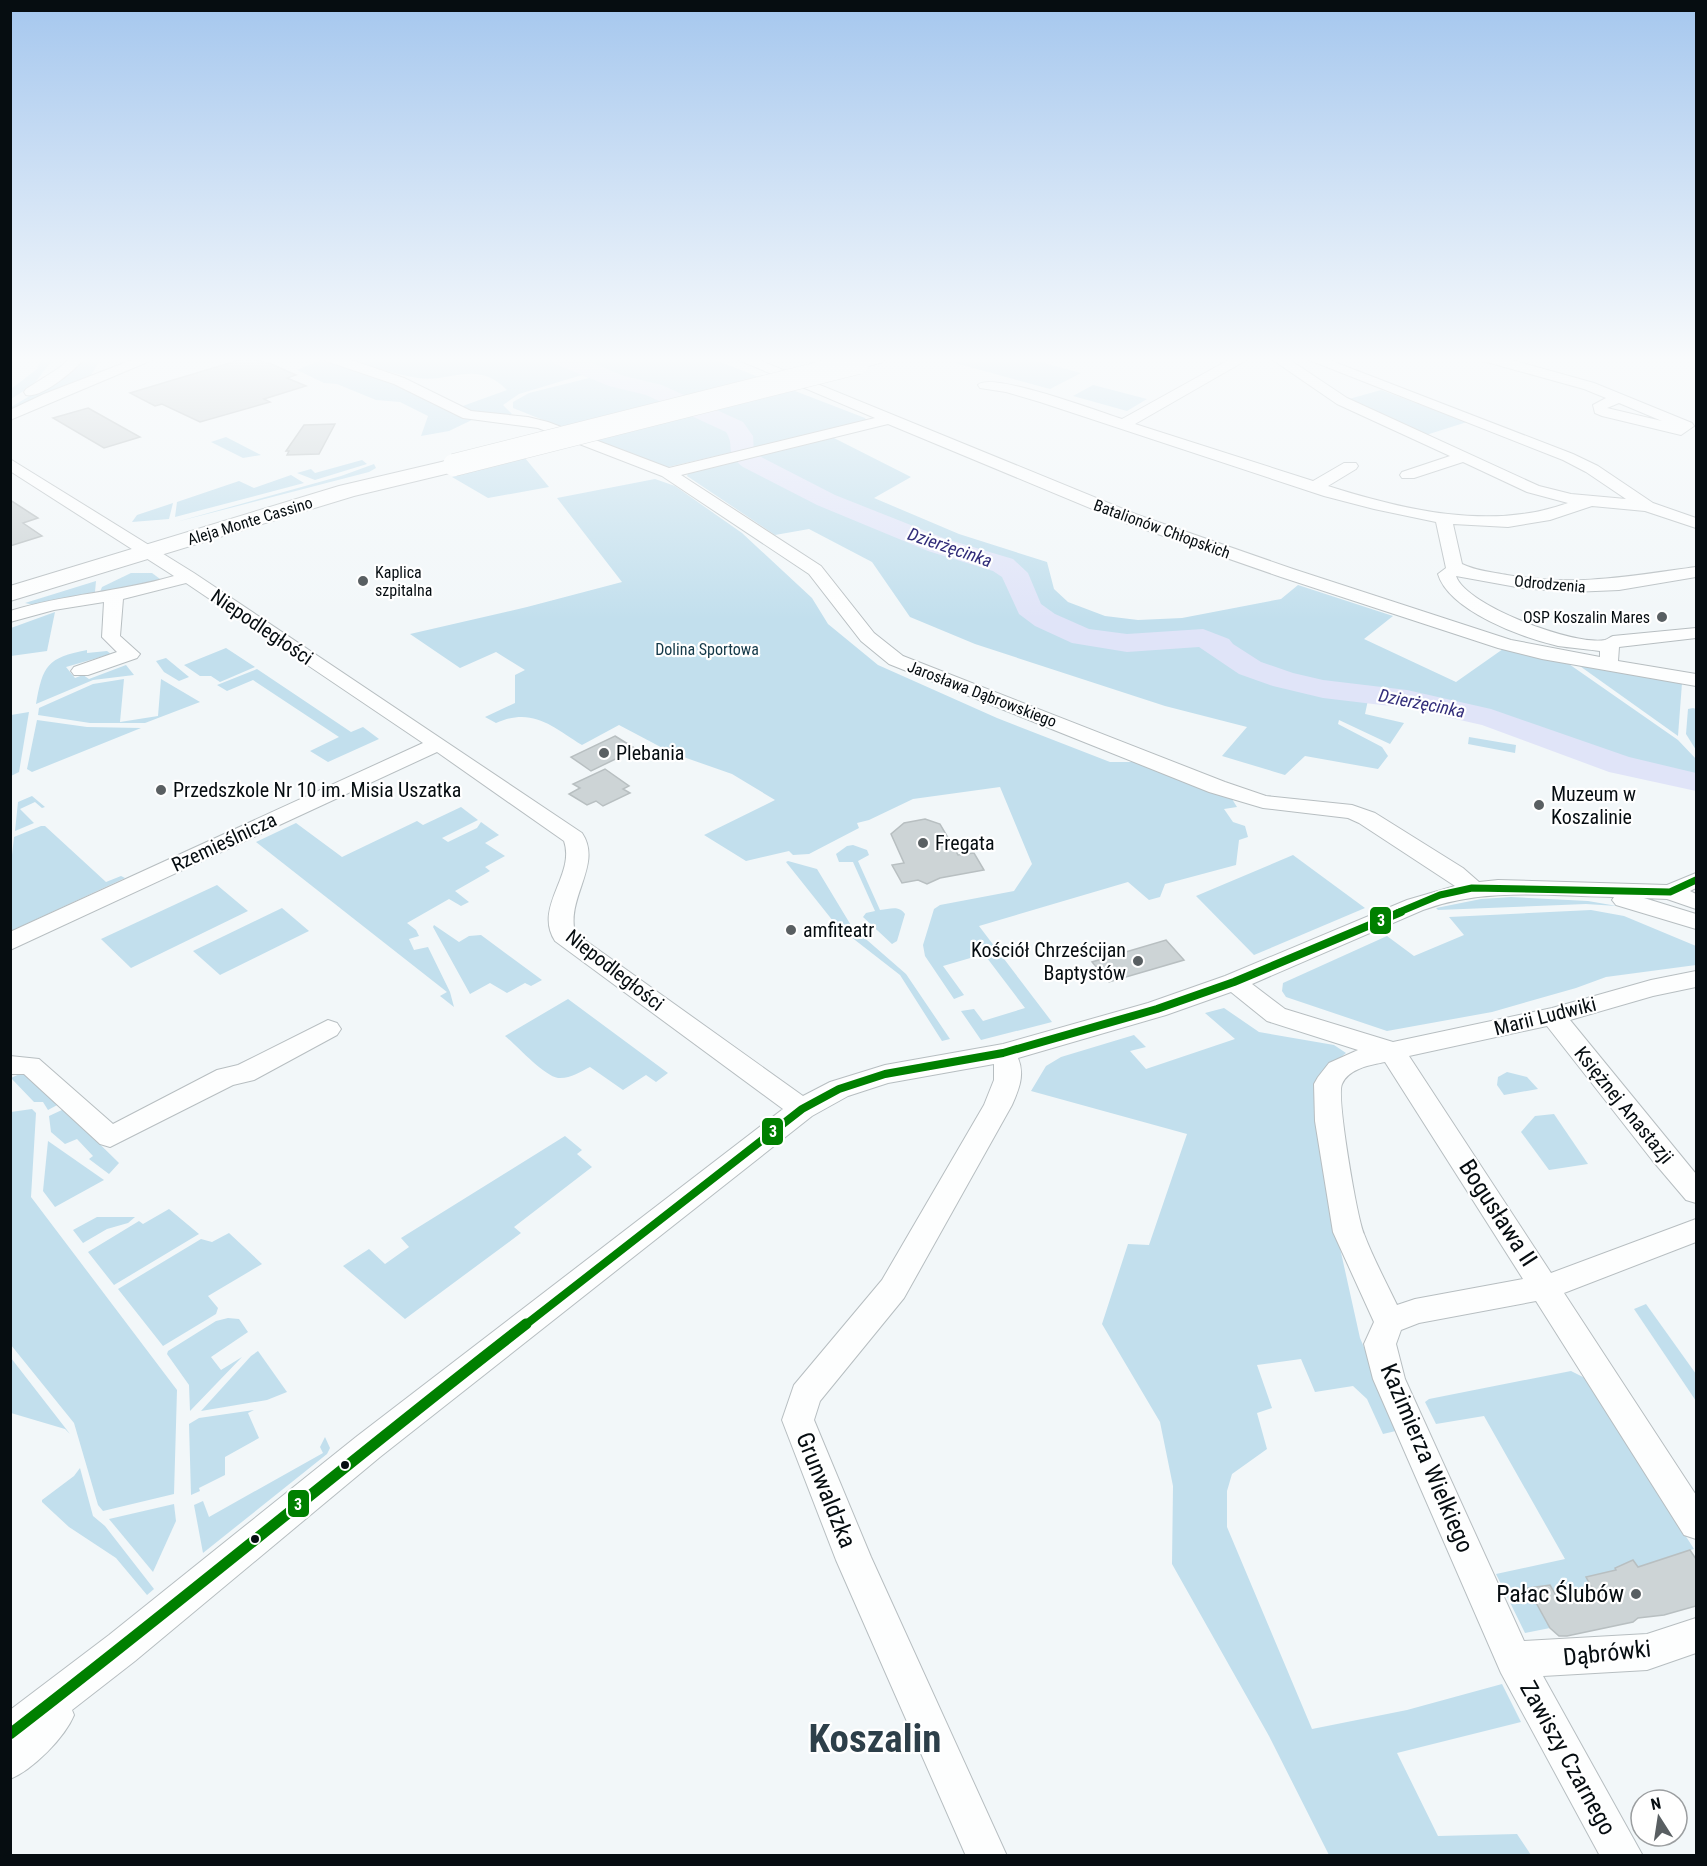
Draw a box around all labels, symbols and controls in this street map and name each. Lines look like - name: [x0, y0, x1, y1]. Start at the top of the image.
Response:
- street label: Aleja Monte Cassino: [185, 493, 315, 549]
- street label: Batalionów Chłopskich: [1091, 495, 1233, 563]
- water label: Dzierżęcinka: [905, 523, 995, 571]
- place label: Kaplica szpitalna: [375, 563, 432, 600]
- street label: Odrodzenia: [1513, 571, 1587, 597]
- marker: Kaplica szpitalna: [356, 574, 370, 588]
- street label: Niepodległości: [206, 584, 318, 670]
- place label: OSP Koszalin Mares: [1523, 608, 1650, 627]
- marker: OSP Koszalin Mares: [1655, 610, 1669, 624]
- park label: Dolina Sportowa: [655, 640, 759, 659]
- street label: Jarosława Dąbrowskiego: [905, 657, 1059, 731]
- water label: Dzierżęcinka: [1377, 684, 1467, 722]
- place label: Plebania: [616, 741, 684, 765]
- marker: Plebania: [597, 746, 611, 760]
- place label: Przedszkole Nr 10 im. Misia Uszatka: [173, 778, 461, 802]
- place label: Muzeum w Koszalinie: [1551, 782, 1636, 829]
- marker: Przedszkole Nr 10 im. Misia Uszatka: [154, 783, 168, 797]
- marker: Muzeum w Koszalinie: [1532, 798, 1546, 812]
- street label: Rzemieślnicza: [168, 807, 280, 877]
- place label: Fregata: [935, 831, 995, 855]
- marker: Fregata: [916, 836, 930, 850]
- line badge: 3: [1369, 906, 1392, 935]
- text: 3: [1377, 911, 1385, 930]
- place label: amfiteatr: [803, 918, 874, 942]
- marker: amfiteatr: [784, 923, 798, 937]
- street label: Niepodległości: [561, 924, 669, 1016]
- place label: Kościół Chrześcijan Baptystów: [971, 938, 1126, 985]
- marker: Kościół Chrześcijan Baptystów: [1131, 954, 1145, 968]
- street label: Marii Ludwiki: [1491, 992, 1599, 1040]
- street label: Księżnej Anastazji: [1569, 1041, 1679, 1169]
- line badge: 3: [761, 1117, 784, 1146]
- text: 3: [769, 1122, 777, 1141]
- street label: Bogusława II: [1453, 1154, 1543, 1272]
- street label: Kazimierza Wielkiego: [1375, 1359, 1479, 1557]
- street label: Grunwaldzka: [790, 1428, 862, 1552]
- unlabelled marker: [339, 1459, 351, 1471]
- line badge: 3: [287, 1489, 310, 1518]
- text: 3: [294, 1495, 302, 1514]
- unlabelled marker: [249, 1533, 261, 1545]
- place label: Pałac Ślubów: [1496, 1580, 1624, 1608]
- marker: Pałac Ślubów: [1629, 1587, 1643, 1601]
- street label: Dąbrówki: [1562, 1634, 1652, 1672]
- street label: Zawiszy Czarnego: [1514, 1676, 1622, 1840]
- district label: Koszalin: [808, 1716, 942, 1762]
- north arrow: [1629, 1788, 1689, 1848]
- text: N: [1649, 1794, 1663, 1814]

